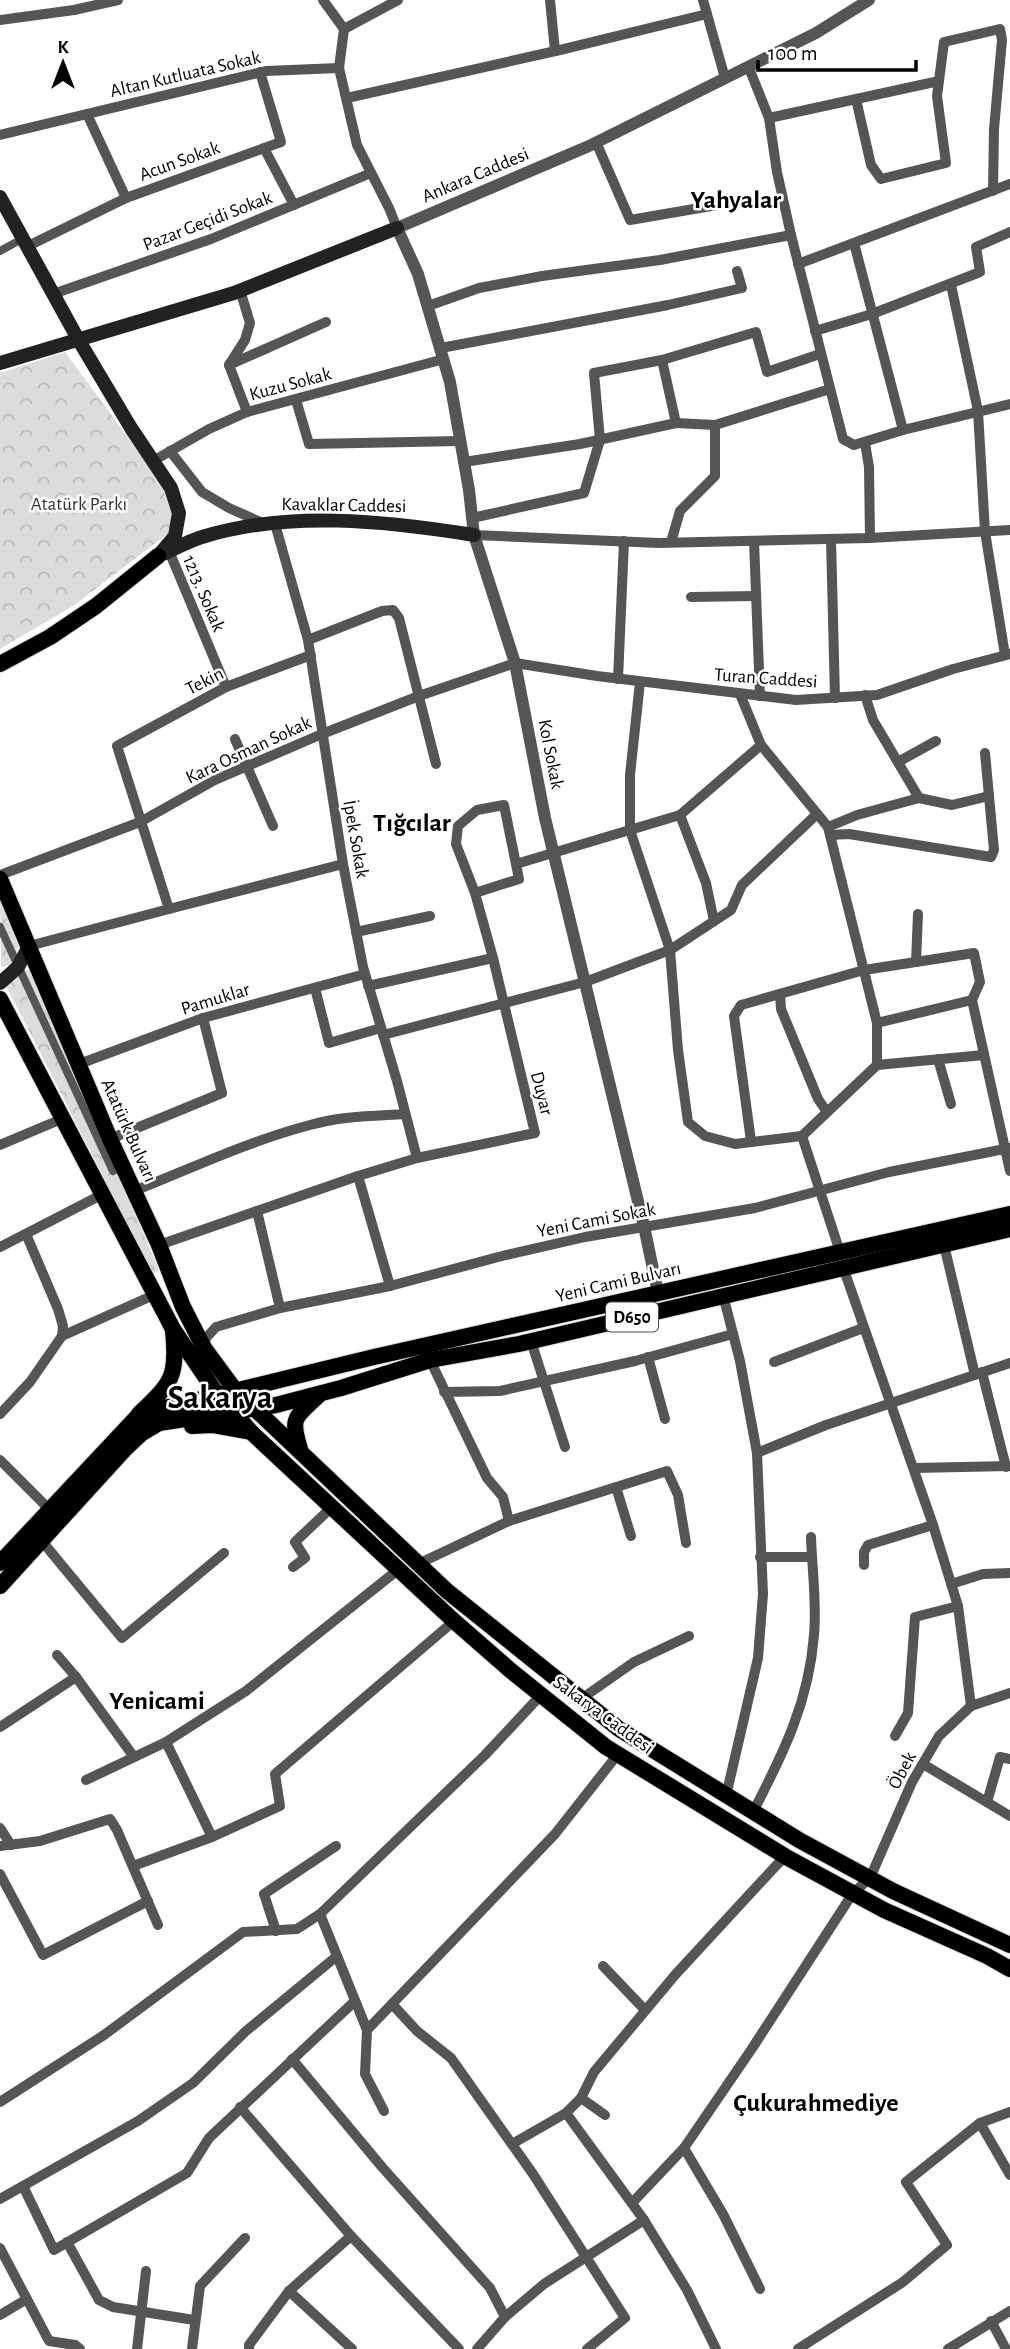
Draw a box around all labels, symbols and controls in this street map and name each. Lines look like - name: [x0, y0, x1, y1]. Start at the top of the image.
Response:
- north arrow: [28, 28, 98, 98]
- scale bar: [758, 28, 916, 72]
- text: K: [57, 38, 69, 57]
- text: 100 m: [768, 43, 818, 64]
- street label: Altan Kutluata Sokak: [108, 48, 263, 101]
- street label: Acun Sokak: [137, 138, 223, 185]
- street label: Ankara Caddesi: [419, 144, 532, 206]
- district label: Yahyalar: [691, 187, 781, 213]
- street label: Pazar Geçidi Sokak: [140, 188, 275, 255]
- street label: Kuzu Sokak: [247, 364, 334, 405]
- park label: Atatürk Parkı: [31, 495, 127, 514]
- street label: Kavaklar Caddesi: [281, 495, 407, 516]
- street label: 1213. Sokak: [179, 553, 228, 635]
- street label: Tekin: [183, 664, 227, 699]
- street label: Turan Caddesi: [714, 665, 818, 692]
- street label: Kara Osman Sokak: [183, 713, 315, 788]
- street label: Kol Sokak: [534, 718, 567, 791]
- street label: İpek Sokak: [339, 799, 373, 880]
- district label: Tığcılar: [373, 810, 451, 836]
- street label: Pamuklar: [179, 980, 252, 1019]
- street label: Duyar: [527, 1070, 556, 1117]
- street label: Atatürk Bulvarı: [97, 1076, 160, 1185]
- street label: Yeni Cami Sokak: [535, 1200, 657, 1241]
- street label: Yeni Cami Bulvarı: [554, 1259, 683, 1306]
- road number: D650: [606, 1302, 658, 1332]
- district label: Sakarya: [167, 1382, 273, 1415]
- street label: Sakarya Caddesi: [549, 1673, 657, 1758]
- district label: Yenicami: [109, 1688, 205, 1714]
- street label: Öbek: [884, 1748, 920, 1792]
- district label: Çukurahmediye: [733, 2090, 899, 2116]

